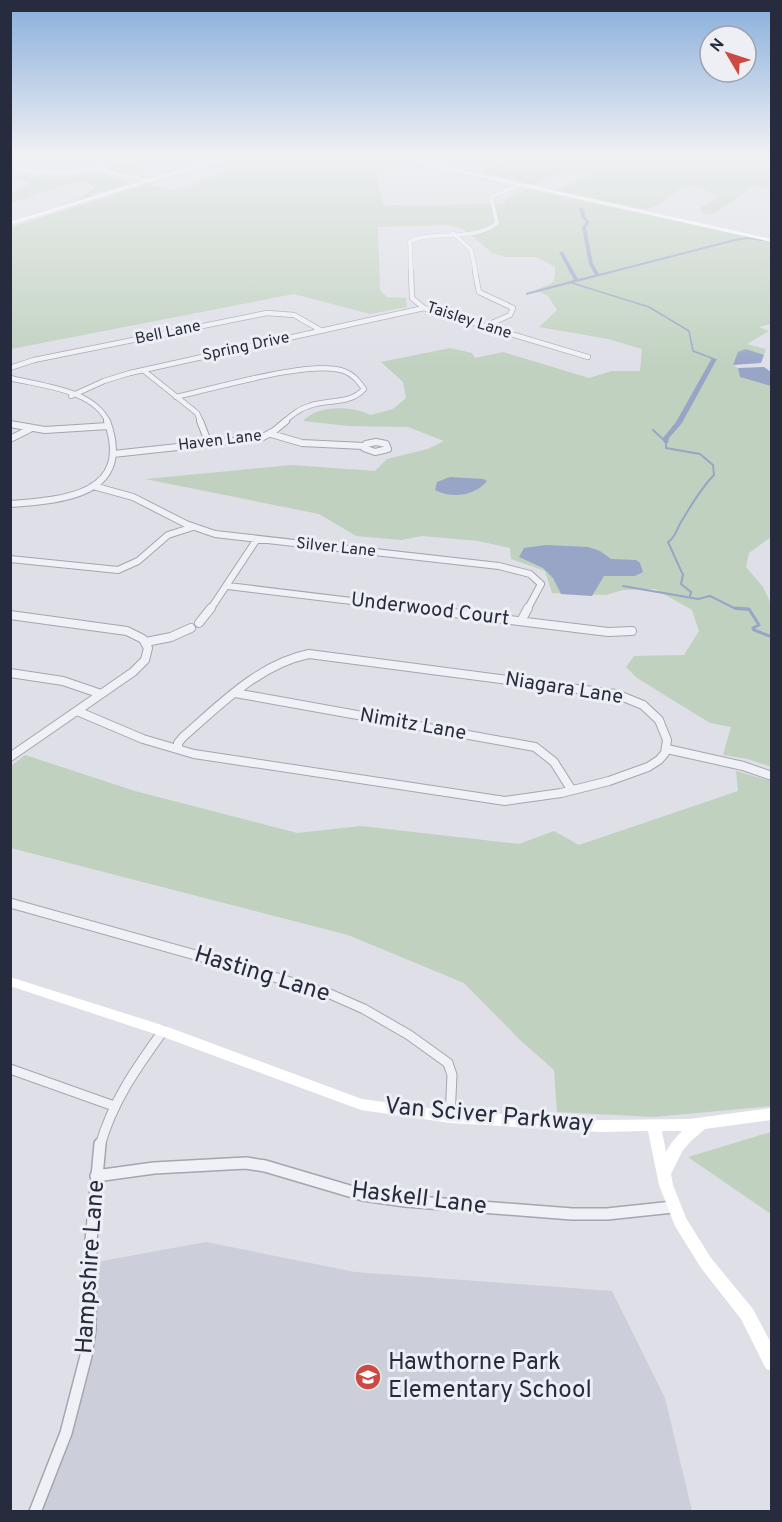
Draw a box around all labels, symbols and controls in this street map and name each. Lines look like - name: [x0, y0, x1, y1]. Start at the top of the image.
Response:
- north arrow: [698, 24, 758, 84]
- text: N: [707, 35, 729, 57]
- street label: Taisley Lane: [424, 298, 514, 344]
- street label: Bell Lane: [133, 316, 203, 350]
- street label: Spring Drive: [201, 328, 291, 366]
- street label: Haven Lane: [177, 426, 263, 456]
- street label: Silver Lane: [295, 534, 377, 562]
- street label: Underwood Court: [349, 587, 511, 633]
- street label: Niagara Lane: [503, 667, 625, 711]
- street label: Nimitz Lane: [358, 703, 468, 747]
- street label: Hasting Lane: [190, 940, 334, 1010]
- street label: Van Sciver Parkway: [383, 1092, 595, 1140]
- street label: Haskell Lane: [350, 1176, 488, 1222]
- street label: Hampshire Lane: [70, 1179, 112, 1355]
- place label: Hawthorne Park Elementary School: [388, 1348, 592, 1406]
- school or university icon: Hawthorne Park Elementary School: [353, 1362, 383, 1392]

